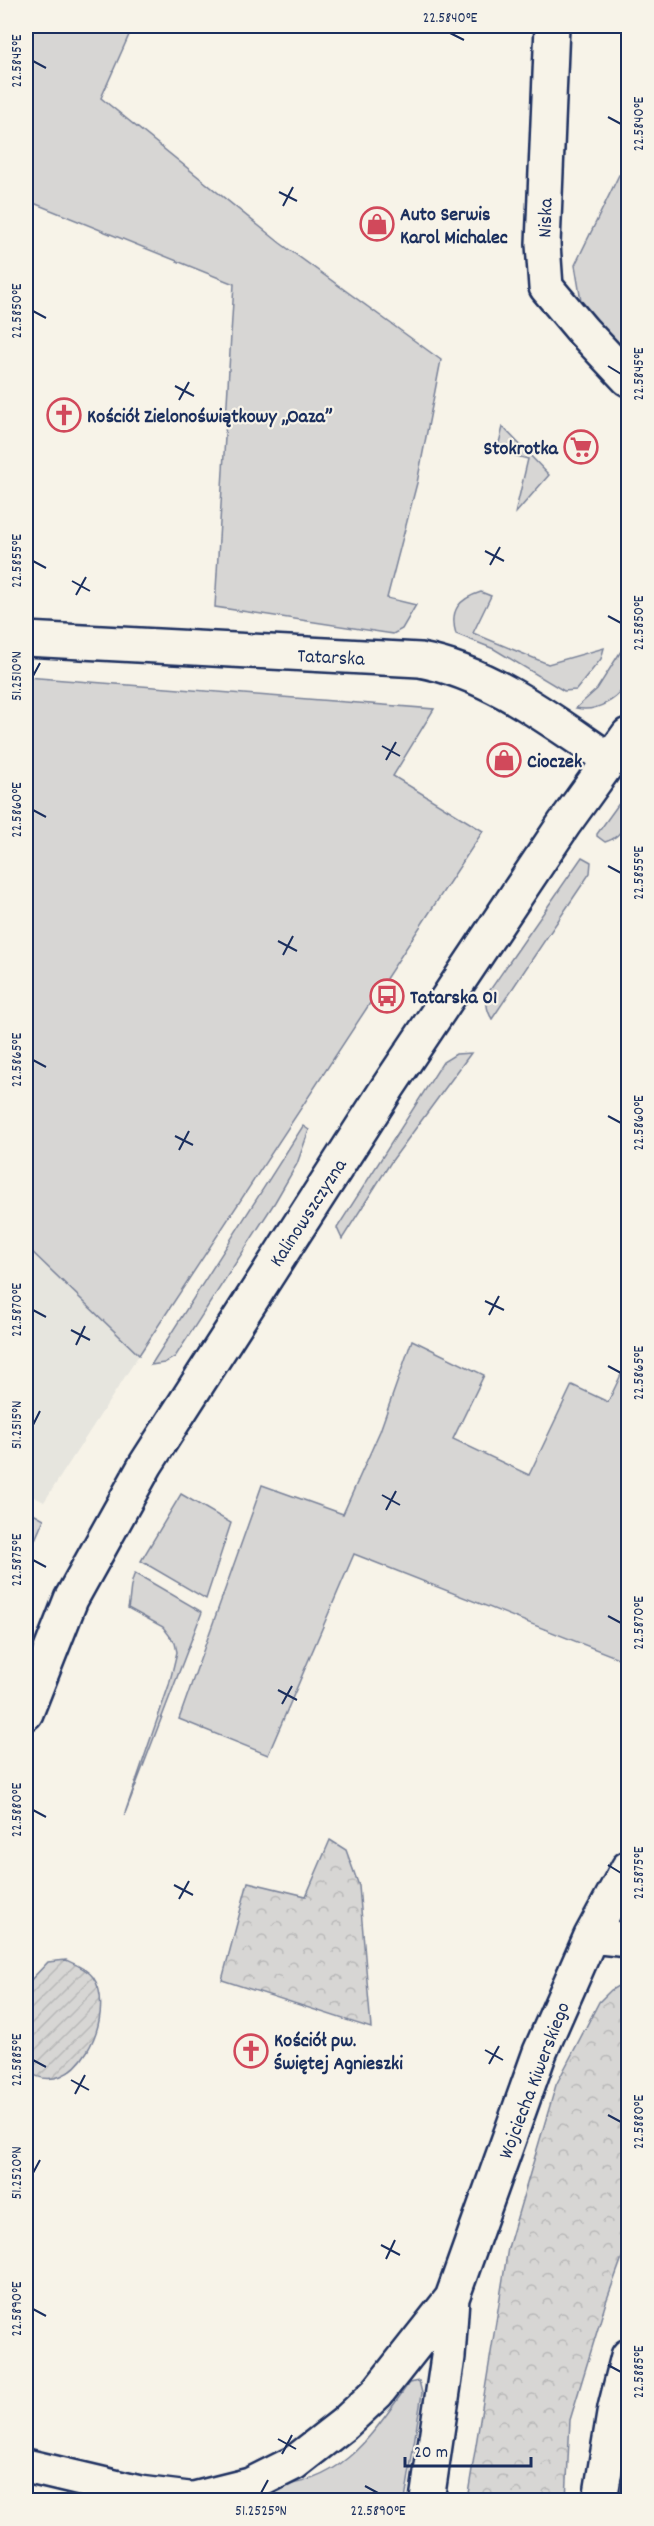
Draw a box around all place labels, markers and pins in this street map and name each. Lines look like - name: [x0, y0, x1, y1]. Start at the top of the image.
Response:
- place label: Auto Serwis Karol Michalec: [400, 202, 508, 253]
- shop icon: Auto Serwis Karol Michalec: [359, 206, 395, 242]
- church icon: Kościół Zielonoświątkowy „Oaza”: [46, 397, 82, 433]
- place label: Kościół Zielonoświątkowy „Oaza”: [87, 404, 333, 432]
- supermarket icon: Stokrotka: [563, 429, 599, 465]
- place label: Stokrotka: [483, 436, 559, 464]
- shop icon: Cioczek: [486, 742, 522, 778]
- place label: Cioczek: [527, 749, 582, 777]
- bus stop icon: Tatarska 01: [369, 978, 405, 1014]
- place label: Tatarska 01: [410, 985, 497, 1013]
- place label: Kościół pw. Świętej Agnieszki: [274, 2028, 403, 2079]
- church icon: Kościół pw. Świętej Agnieszki: [233, 2033, 269, 2069]

